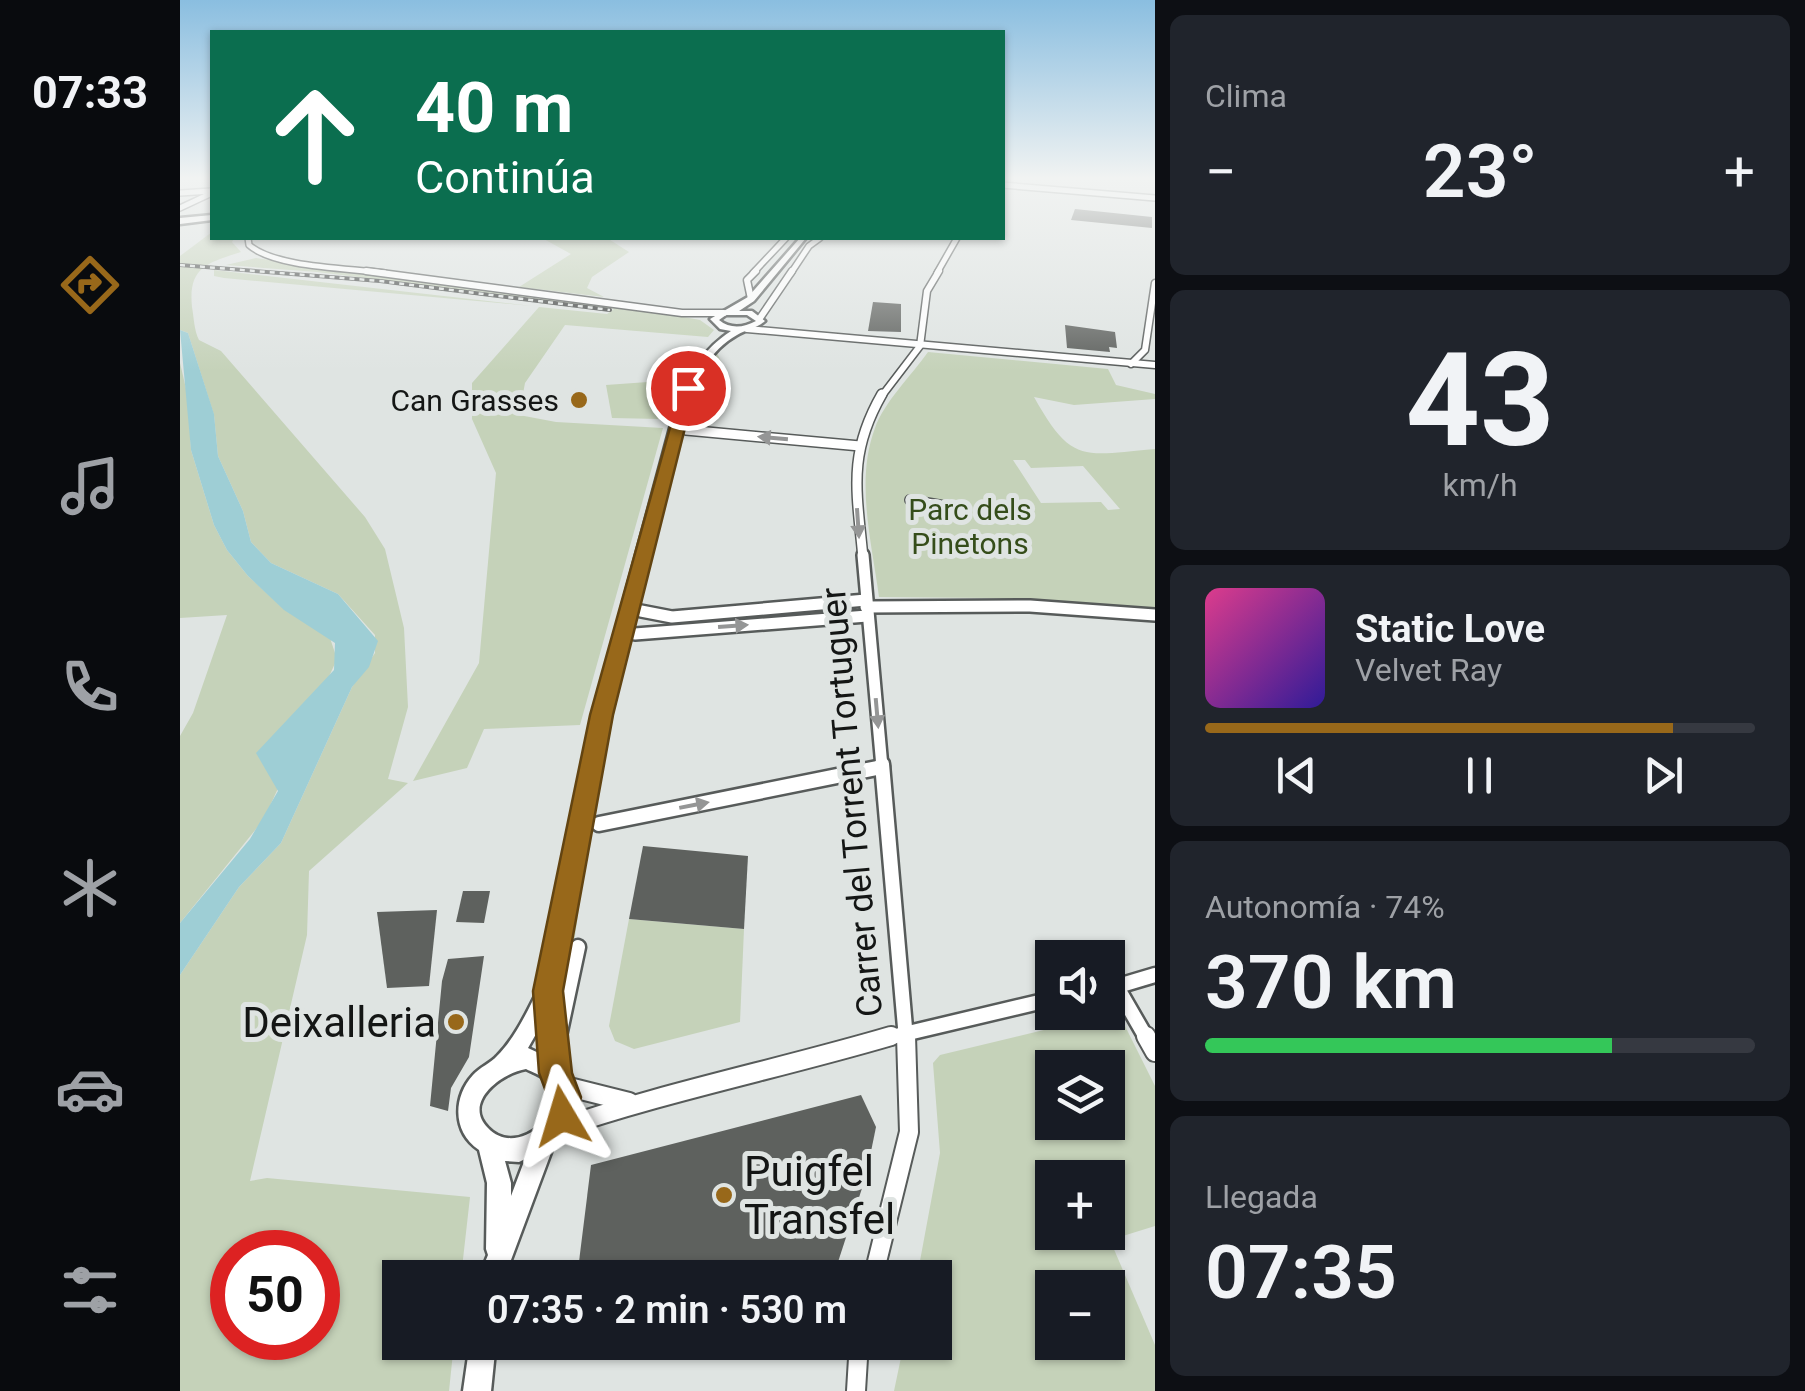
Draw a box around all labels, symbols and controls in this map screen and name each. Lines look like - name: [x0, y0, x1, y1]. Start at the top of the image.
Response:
- text: 07:33: [32, 66, 148, 119]
- text: 40 m: [415, 67, 573, 149]
- icon: ahead: [250, 70, 380, 200]
- text: Clima: [1205, 77, 1287, 115]
- text: 23°: [1423, 127, 1537, 215]
- text: −: [1205, 140, 1236, 204]
- text: +: [1724, 140, 1755, 204]
- text: Continúa: [415, 151, 595, 204]
- icon: directions: [55, 250, 125, 320]
- text: 43: [1405, 324, 1555, 477]
- pin: [646, 346, 731, 431]
- icon: arrive: [661, 361, 716, 416]
- place label: Can Grasses: [390, 383, 559, 418]
- marker: Can Grasses: [568, 389, 590, 411]
- one-way arrow: [756, 430, 788, 446]
- icon: music: [55, 451, 125, 521]
- text: km/h: [1442, 466, 1518, 504]
- park label: Parc dels Pinetons: [908, 492, 1032, 561]
- one-way arrow: [850, 507, 866, 539]
- street label: Carrer del Torrent Tortuguer: [813, 585, 891, 1018]
- text: Static Love: [1355, 607, 1545, 651]
- one-way arrow: [717, 618, 749, 634]
- text: Velvet Ray: [1355, 651, 1502, 689]
- icon: phone: [55, 652, 125, 722]
- one-way arrow: [869, 698, 885, 730]
- icon: previous: [1269, 748, 1324, 803]
- icon: pause: [1452, 748, 1507, 803]
- icon: next: [1636, 748, 1691, 803]
- one-way arrow: [679, 796, 710, 812]
- icon: climate: [55, 853, 125, 923]
- text: Autonomía · 74%: [1205, 888, 1445, 926]
- text: 370 km: [1205, 938, 1457, 1026]
- map controls: [1035, 940, 1125, 1360]
- button: sound: [1035, 940, 1125, 1030]
- place label: Deixalleria: [242, 998, 436, 1047]
- marker: Deixalleria: [445, 1011, 467, 1033]
- button: layers: [1035, 1050, 1125, 1140]
- icon: car: [55, 1054, 125, 1124]
- position arrow: [510, 1064, 614, 1168]
- place label: Puigfel Transfel: [744, 1147, 895, 1244]
- button: +: [1035, 1160, 1125, 1250]
- text: Llegada: [1205, 1178, 1318, 1216]
- marker: Puigfel Transfel: [713, 1184, 735, 1206]
- text: 07:35: [1205, 1228, 1397, 1316]
- speed limit sign: 50: [210, 1230, 340, 1360]
- icon: filters: [55, 1255, 125, 1325]
- button: −: [1035, 1270, 1125, 1360]
- text: 07:35 · 2 min · 530 m: [487, 1288, 847, 1332]

